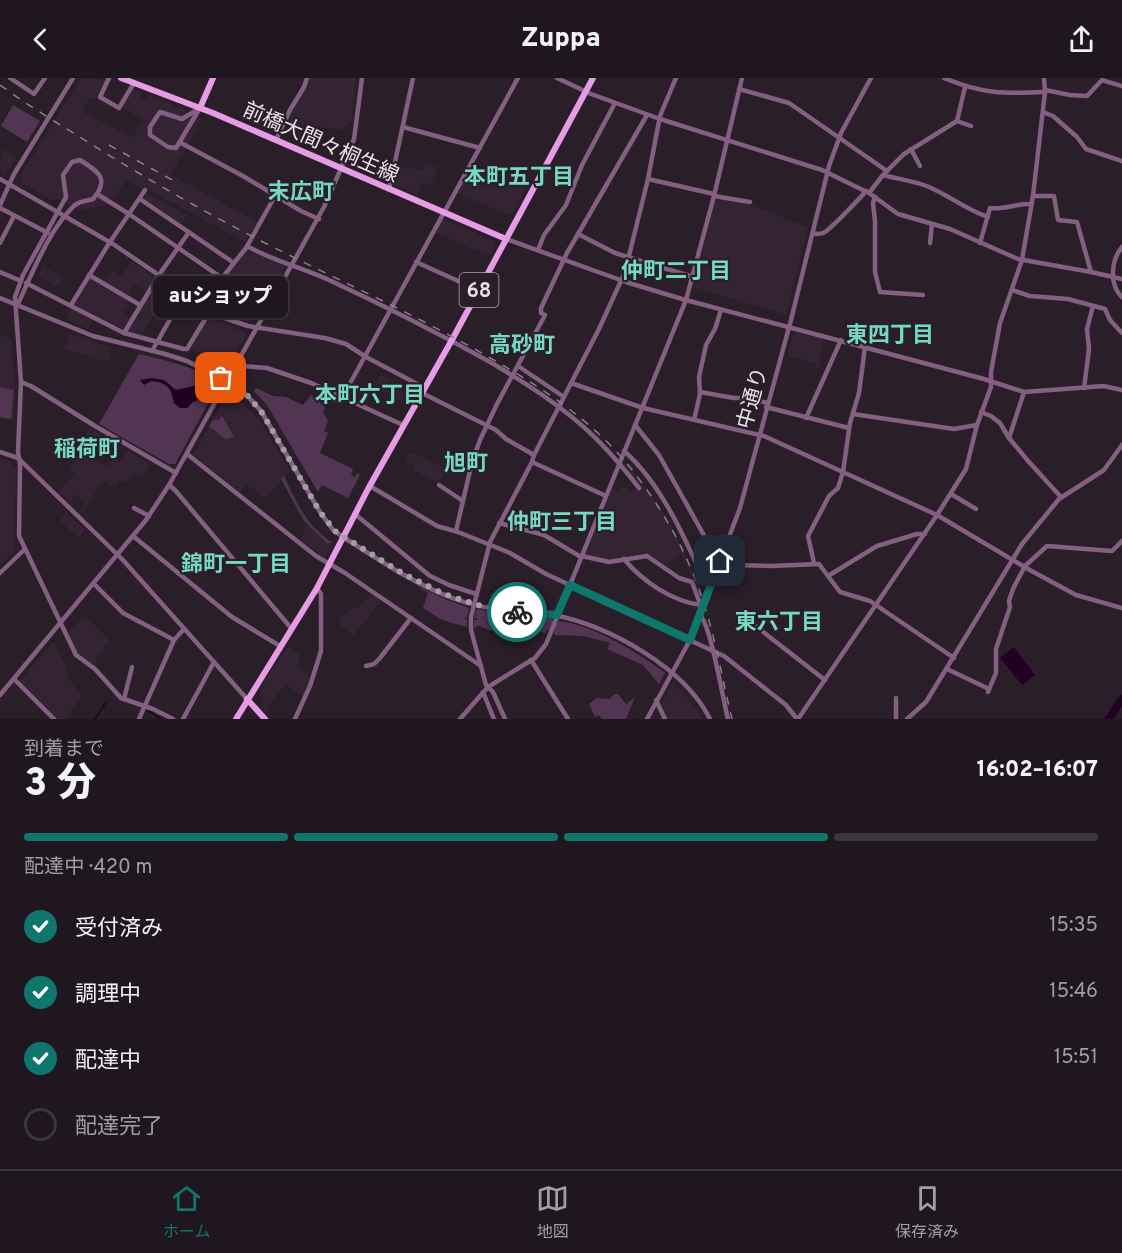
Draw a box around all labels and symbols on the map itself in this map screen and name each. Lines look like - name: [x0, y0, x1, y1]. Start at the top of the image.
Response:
- street label: 前橋大間々桐生線: [238, 97, 403, 190]
- district label: 本町五丁目: [464, 165, 574, 192]
- district label: 末広町: [268, 180, 334, 207]
- district label: 仲町二丁目: [621, 259, 731, 286]
- road number: 68: [460, 273, 498, 307]
- callout: auショップ: [154, 276, 288, 318]
- district label: 東四丁目: [846, 323, 934, 350]
- district label: 高砂町: [489, 333, 555, 360]
- pin: [195, 352, 246, 403]
- street label: 中通り: [732, 364, 775, 432]
- district label: 本町六丁目: [315, 383, 425, 410]
- district label: 稲荷町: [54, 437, 120, 464]
- district label: 旭町: [444, 451, 488, 478]
- district label: 仲町三丁目: [507, 510, 617, 537]
- pin: [694, 535, 745, 586]
- district label: 錦町一丁目: [181, 552, 291, 579]
- courier: [487, 582, 547, 642]
- district label: 東六丁目: [735, 610, 823, 637]

